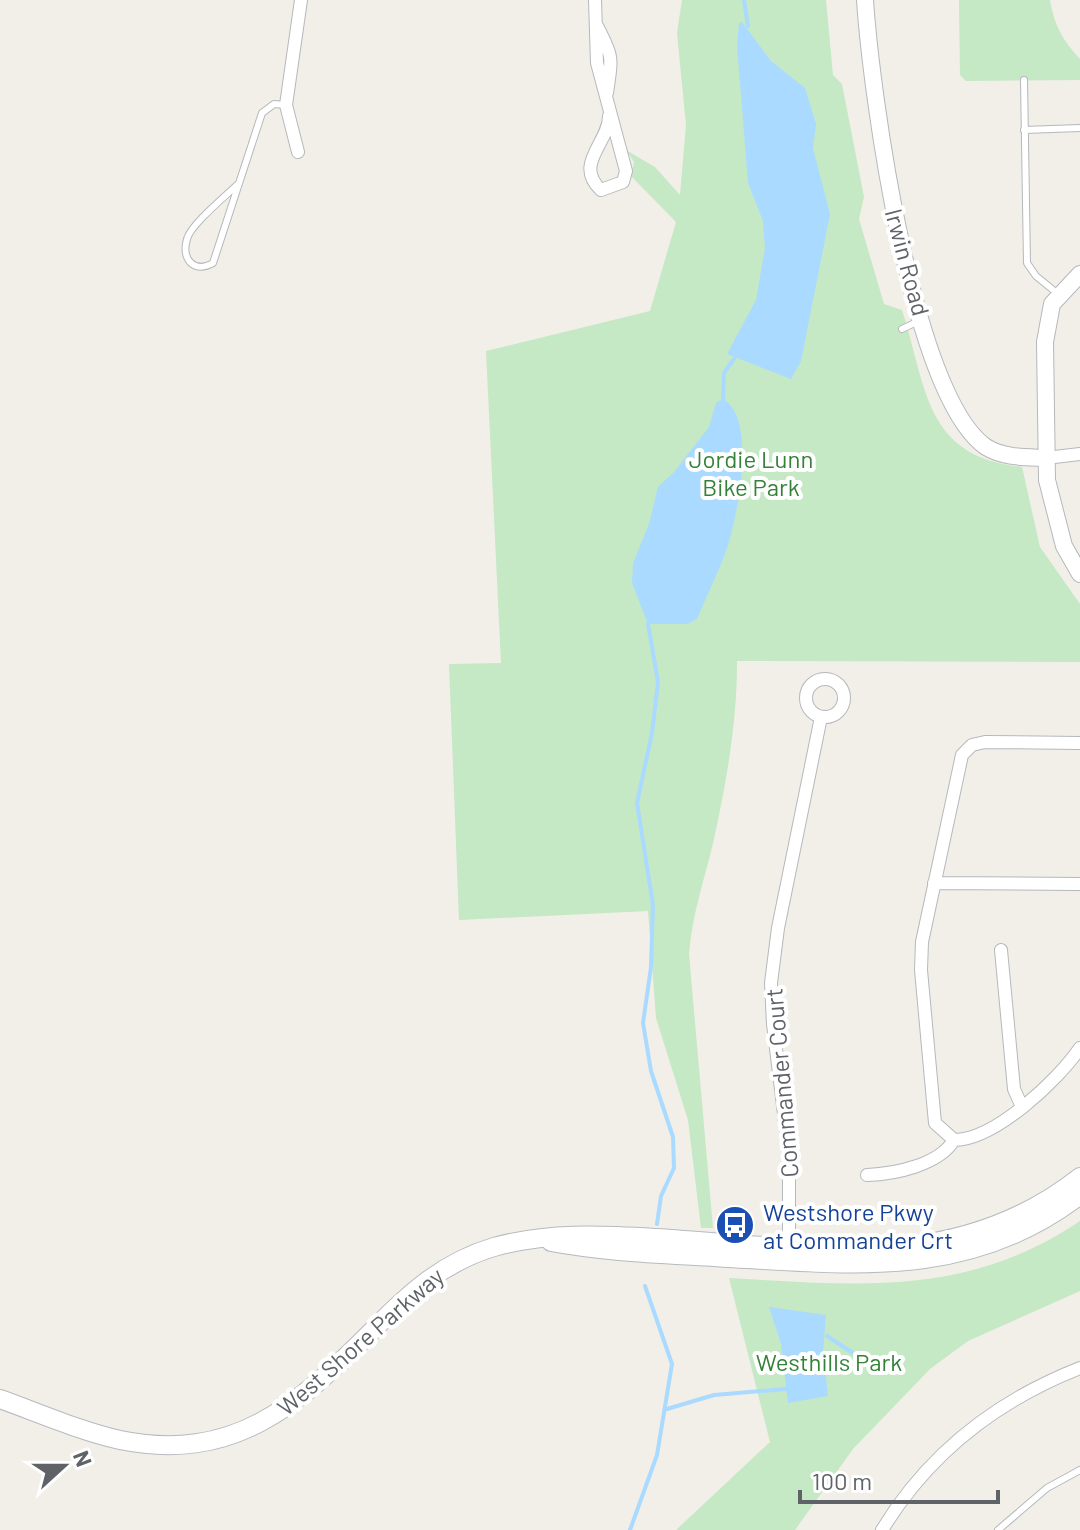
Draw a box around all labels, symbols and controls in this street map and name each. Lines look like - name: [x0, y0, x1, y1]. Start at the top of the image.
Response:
- street label: Irwin Road: [880, 205, 936, 319]
- park label: Jordie Lunn Bike Park: [689, 444, 813, 501]
- street label: Commander Court: [758, 987, 804, 1179]
- place label: Westshore Pkwy at Commander Crt: [763, 1197, 953, 1254]
- bus stop icon: Westshore Pkwy at Commander Crt: [714, 1204, 756, 1246]
- street label: West Shore Parkway: [271, 1261, 449, 1421]
- park label: Westhills Park: [756, 1347, 902, 1376]
- north arrow: [24, 1426, 104, 1506]
- text: N: [69, 1447, 98, 1470]
- scale bar: [800, 1454, 998, 1504]
- text: 100 m: [812, 1466, 872, 1495]

